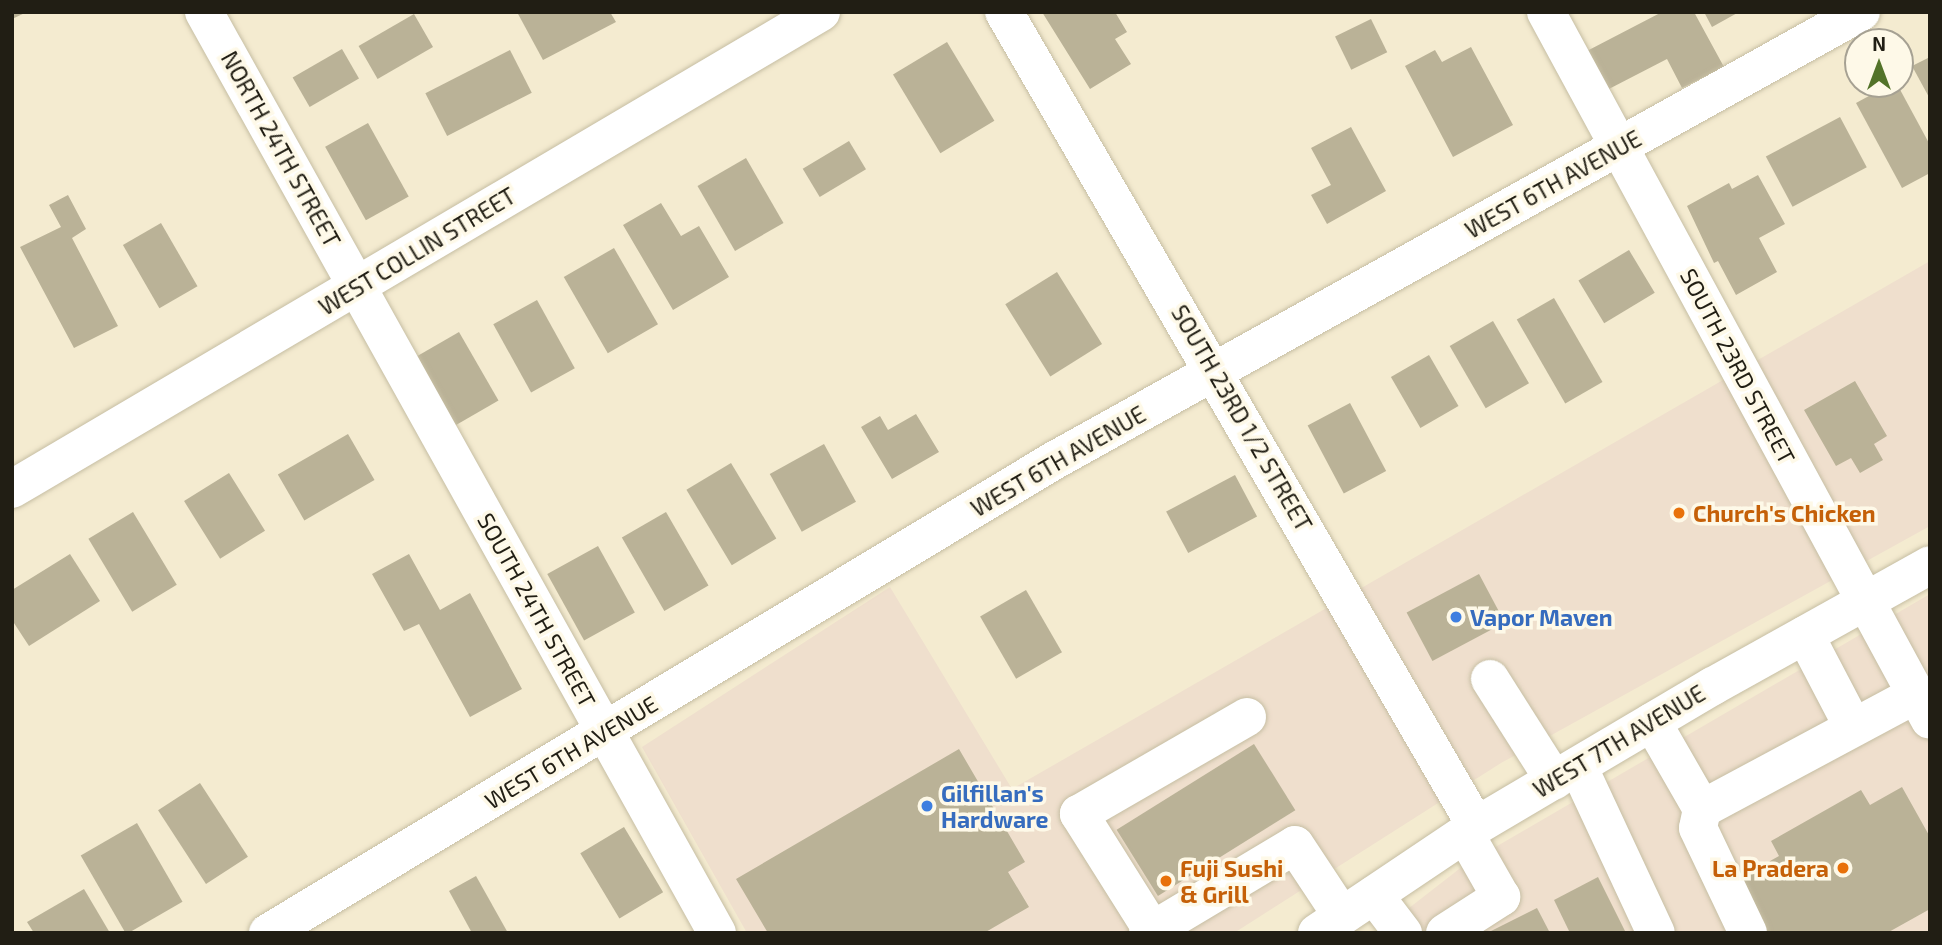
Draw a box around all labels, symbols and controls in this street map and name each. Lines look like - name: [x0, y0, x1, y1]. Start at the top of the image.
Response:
- north arrow: [1844, 28, 1914, 98]
- text: N: [1872, 32, 1886, 55]
- street label: NORTH 24TH STREET: [216, 46, 346, 252]
- street label: WEST 6TH AVENUE: [1460, 124, 1646, 244]
- street label: WEST COLLIN STREET: [313, 181, 521, 321]
- street label: SOUTH 23RD STREET: [1675, 264, 1801, 468]
- street label: SOUTH 23RD 1/2 STREET: [1166, 300, 1318, 536]
- street label: WEST 6TH AVENUE: [965, 400, 1151, 522]
- place label: Church's Chicken: [1693, 499, 1876, 527]
- marker: Church's Chicken: [1671, 505, 1687, 521]
- street label: SOUTH 24TH STREET: [472, 508, 602, 712]
- place label: Vapor Maven: [1470, 603, 1613, 631]
- marker: Vapor Maven: [1448, 609, 1464, 625]
- street label: WEST 7TH AVENUE: [1528, 679, 1710, 803]
- street label: WEST 6TH AVENUE: [479, 689, 663, 815]
- place label: Gilfillan's Hardware: [941, 779, 1049, 833]
- marker: Gilfillan's Hardware: [919, 798, 935, 814]
- place label: Fuji Sushi & Grill: [1180, 854, 1283, 908]
- place label: La Pradera: [1712, 854, 1829, 882]
- marker: La Pradera: [1835, 860, 1851, 876]
- marker: Fuji Sushi & Grill: [1158, 873, 1174, 889]

